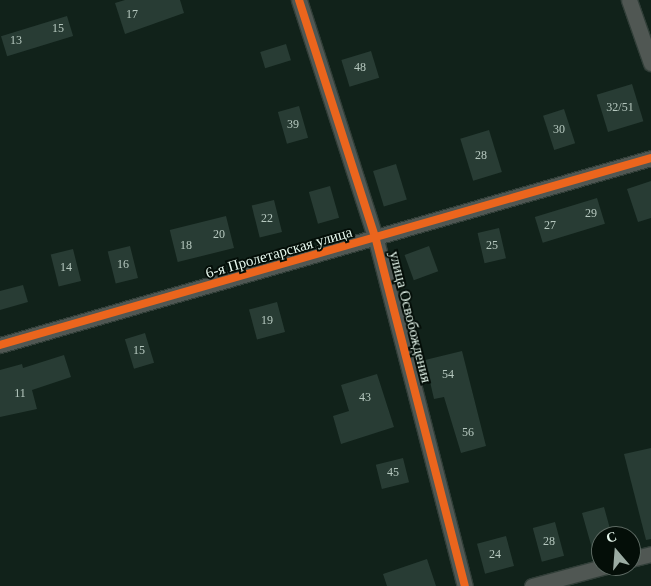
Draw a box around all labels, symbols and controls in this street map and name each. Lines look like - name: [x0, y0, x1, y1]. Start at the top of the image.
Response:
- house number: 17: [126, 8, 138, 22]
- house number: 15: [52, 22, 64, 36]
- house number: 13: [10, 34, 22, 48]
- house number: 48: [354, 61, 366, 75]
- house number: 32/51: [606, 101, 634, 115]
- house number: 39: [287, 118, 299, 132]
- house number: 30: [553, 123, 565, 137]
- house number: 28: [475, 149, 487, 163]
- house number: 29: [585, 207, 597, 221]
- house number: 22: [261, 212, 273, 226]
- house number: 27: [544, 219, 556, 233]
- street label: 6-я Пролетарская улица: [204, 223, 354, 283]
- house number: 20: [213, 228, 225, 242]
- house number: 18: [180, 239, 192, 253]
- house number: 25: [486, 239, 498, 253]
- street label: улица Освобождения: [385, 249, 435, 385]
- house number: 16: [117, 258, 129, 272]
- house number: 14: [60, 261, 72, 275]
- house number: 19: [261, 314, 273, 328]
- house number: 15: [133, 344, 145, 358]
- house number: 54: [442, 368, 454, 382]
- house number: 11: [14, 387, 26, 401]
- house number: 43: [359, 391, 371, 405]
- house number: 56: [462, 426, 474, 440]
- house number: 45: [387, 466, 399, 480]
- north arrow: [591, 526, 641, 576]
- text: С: [604, 529, 619, 546]
- house number: 28: [543, 535, 555, 549]
- house number: 24: [489, 548, 501, 562]

